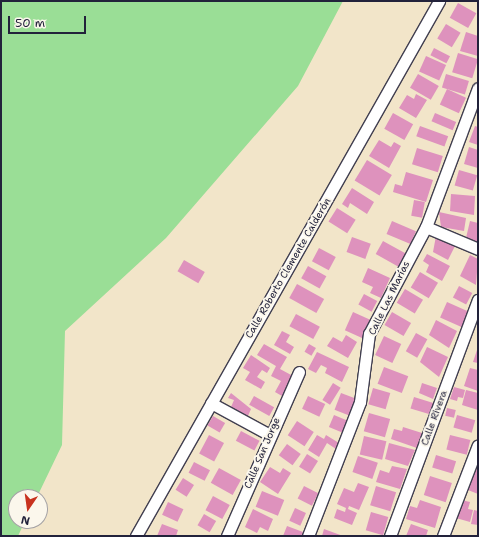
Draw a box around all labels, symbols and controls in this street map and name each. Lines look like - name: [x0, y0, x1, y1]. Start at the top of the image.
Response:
- scale bar: [10, 8, 88, 34]
- text: 50 m: [15, 15, 45, 31]
- street label: Calle Roberto Clemente Calderón: [243, 196, 333, 340]
- street label: Calle Las Marías: [366, 259, 412, 337]
- street label: Calle Rivera: [418, 389, 450, 447]
- street label: Calle San Jorge: [242, 416, 282, 490]
- north arrow: [8, 489, 48, 529]
- text: N: [19, 512, 31, 528]

